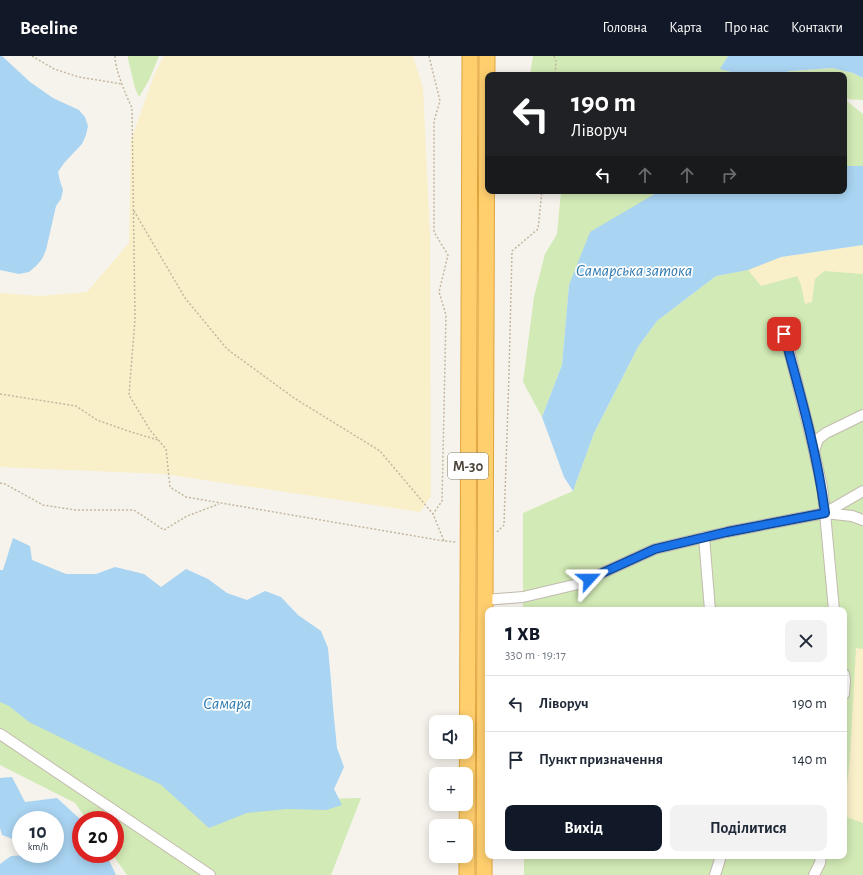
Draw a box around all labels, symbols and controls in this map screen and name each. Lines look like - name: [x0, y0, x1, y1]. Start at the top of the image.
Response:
- text: Beeline: [20, 19, 78, 38]
- text: Головна: [602, 21, 647, 35]
- text: Карта: [669, 21, 702, 35]
- text: Про нас: [724, 21, 769, 35]
- text: Контакти: [791, 21, 843, 35]
- icon: left: [505, 88, 557, 140]
- text: 190 m: [571, 89, 636, 117]
- text: Ліворуч: [571, 122, 628, 140]
- icon: left: [592, 164, 614, 186]
- icon: ahead: [634, 164, 656, 186]
- icon: ahead: [676, 164, 698, 186]
- icon: right: [718, 164, 740, 186]
- water label: Самарська затока: [576, 262, 692, 280]
- pin: [767, 317, 801, 351]
- icon: arrive: [773, 323, 795, 345]
- road number: М-30: [448, 453, 488, 479]
- position arrow: [568, 558, 610, 600]
- button: close: [785, 620, 827, 662]
- text: 1 хв: [505, 621, 540, 645]
- text: 330 m · 19:17: [505, 649, 566, 662]
- icon: left: [505, 693, 527, 715]
- water label: Самара: [203, 695, 251, 713]
- text: Ліворуч: [539, 696, 589, 711]
- text: 190 m: [792, 696, 827, 711]
- map controls: [429, 715, 473, 863]
- button: sound: [429, 715, 473, 759]
- icon: arrive: [505, 749, 527, 771]
- text: Пункт призначення: [539, 752, 663, 767]
- text: 140 m: [792, 752, 827, 767]
- button: +: [429, 767, 473, 811]
- button: Вихід: [505, 805, 662, 851]
- button: Поділитися: [670, 805, 827, 851]
- speed limit sign: 20: [72, 811, 124, 863]
- button: −: [429, 819, 473, 863]
- text: 10: [29, 822, 47, 842]
- text: km/h: [28, 842, 48, 852]

